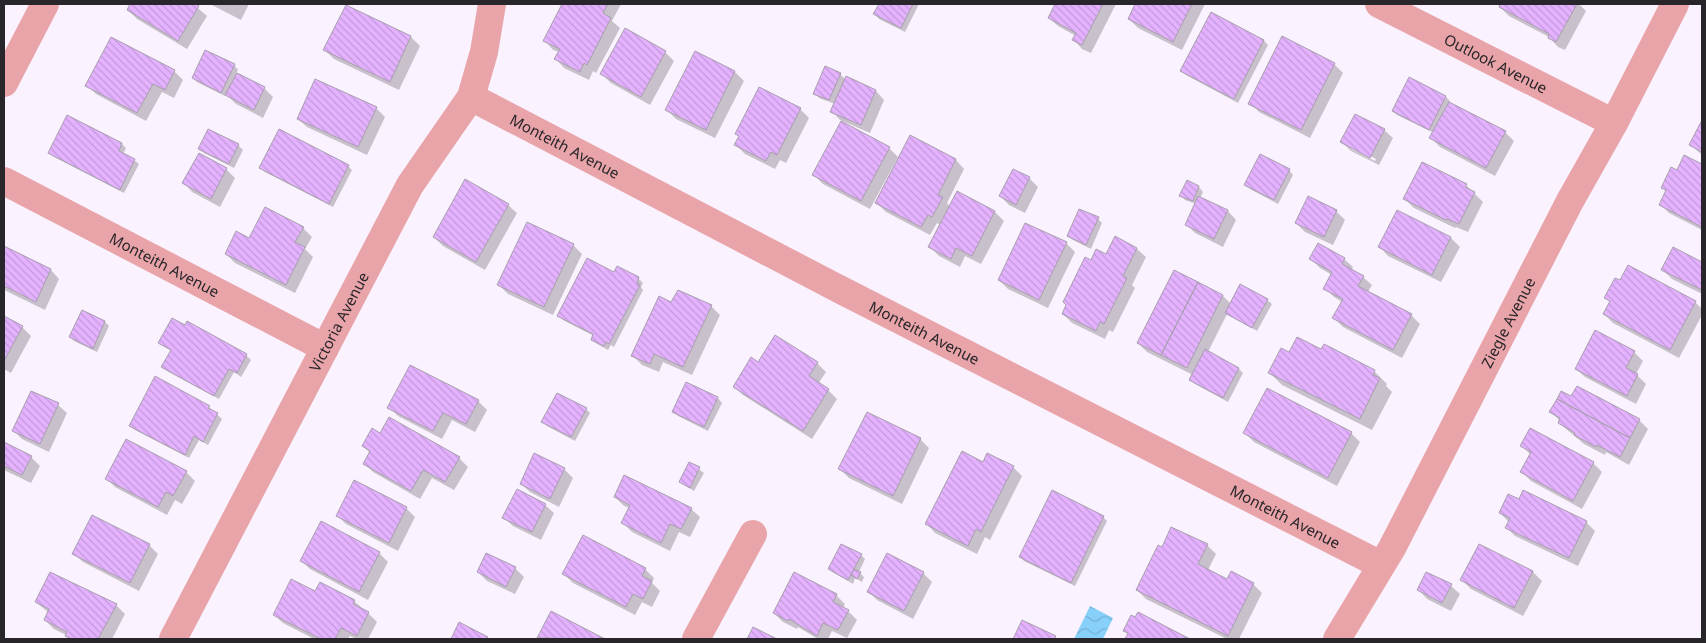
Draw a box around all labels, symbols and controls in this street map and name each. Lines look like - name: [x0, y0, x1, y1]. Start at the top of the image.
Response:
- street label: Outlook Avenue: [1441, 29, 1551, 98]
- street label: Monteith Avenue: [507, 109, 623, 183]
- street label: Monteith Avenue: [106, 228, 223, 301]
- street label: Victoria Avenue: [304, 268, 373, 375]
- street label: Ziegle Avenue: [1476, 274, 1539, 371]
- street label: Monteith Avenue: [866, 296, 983, 369]
- street label: Monteith Avenue: [1227, 480, 1344, 553]

